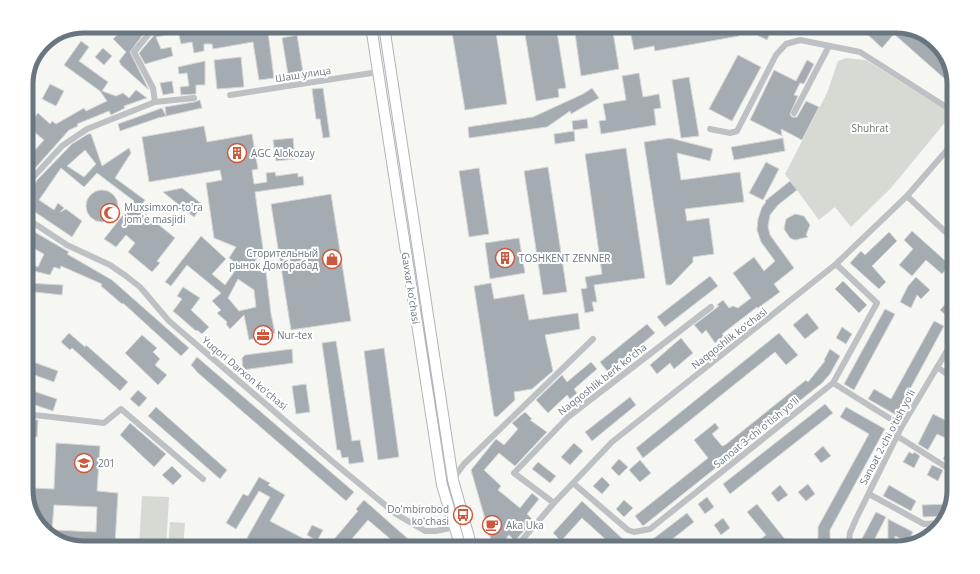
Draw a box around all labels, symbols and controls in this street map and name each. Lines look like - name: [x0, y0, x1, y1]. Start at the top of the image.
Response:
- street label: Шаш улица: [274, 63, 332, 85]
- park label: Shuhrat: [851, 121, 889, 135]
- building icon: AGC Alokozay: [226, 142, 248, 164]
- place label: AGC Alokozay: [251, 146, 316, 160]
- place label: Muxsimxon-to'ra jom'e masjidi: [123, 200, 203, 226]
- mosque icon: Muxsimxon-to'ra jom'e masjidi: [99, 202, 121, 224]
- place label: Сторительный рынок Домбрабад: [229, 246, 318, 272]
- building icon: TOSHKENT ZENNER: [494, 247, 516, 269]
- shop icon: Сторительный рынок Домбрабад: [321, 248, 343, 270]
- street label: Gavxar ko'chasi: [398, 251, 424, 325]
- place label: TOSHKENT ZENNER: [519, 251, 611, 265]
- street label: Naqqoshlik ko'chasi: [688, 304, 770, 372]
- office icon: Nur-tex: [252, 324, 274, 346]
- place label: Nur-tex: [277, 328, 313, 342]
- street label: Yuqori Darxon ko'chasi: [199, 333, 291, 413]
- street label: Naqqoshlik berk ko'cha: [555, 340, 649, 418]
- street label: Sanoat 2-chi o'tish yo'li: [856, 387, 918, 487]
- street label: Sanoat 3-chi o'tish yo'li: [710, 393, 802, 471]
- school or university icon: 201: [73, 452, 95, 474]
- place label: 201: [98, 456, 115, 470]
- place label: Doʻmbirobod koʻchasi: [387, 502, 449, 528]
- bus stop icon: Doʻmbirobod koʻchasi: [452, 504, 474, 526]
- cafe icon: Aka Uka: [481, 514, 503, 536]
- place label: Aka Uka: [506, 518, 544, 532]

